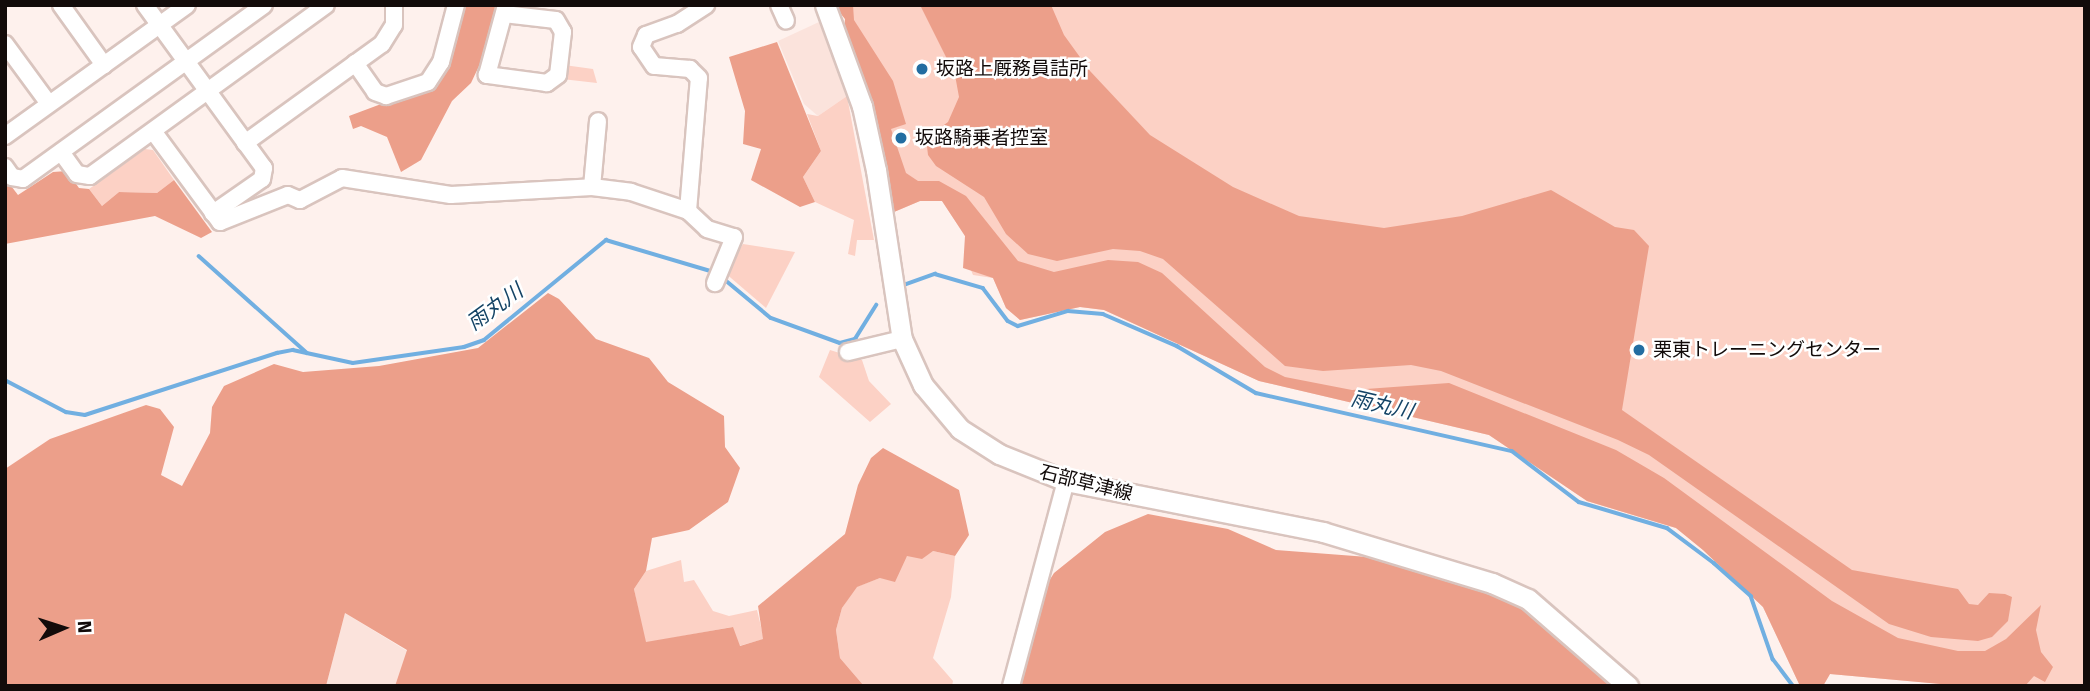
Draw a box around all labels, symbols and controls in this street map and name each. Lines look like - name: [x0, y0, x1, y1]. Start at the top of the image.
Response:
- place label: 坂路上厩務員詰所: [936, 58, 1088, 80]
- marker: 坂路上厩務員詰所: [914, 61, 930, 77]
- place label: 坂路騎乗者控室: [915, 127, 1048, 149]
- marker: 坂路騎乗者控室: [893, 130, 909, 146]
- water label: 雨丸川: [462, 278, 528, 336]
- place label: 栗東トレーニングセンター: [1653, 339, 1881, 361]
- marker: 栗東トレーニングセンター: [1631, 342, 1647, 358]
- water label: 雨丸川: [1348, 386, 1416, 424]
- street label: 石部草津線: [1037, 460, 1135, 506]
- north arrow: [28, 593, 98, 663]
- text: N: [73, 620, 96, 634]

